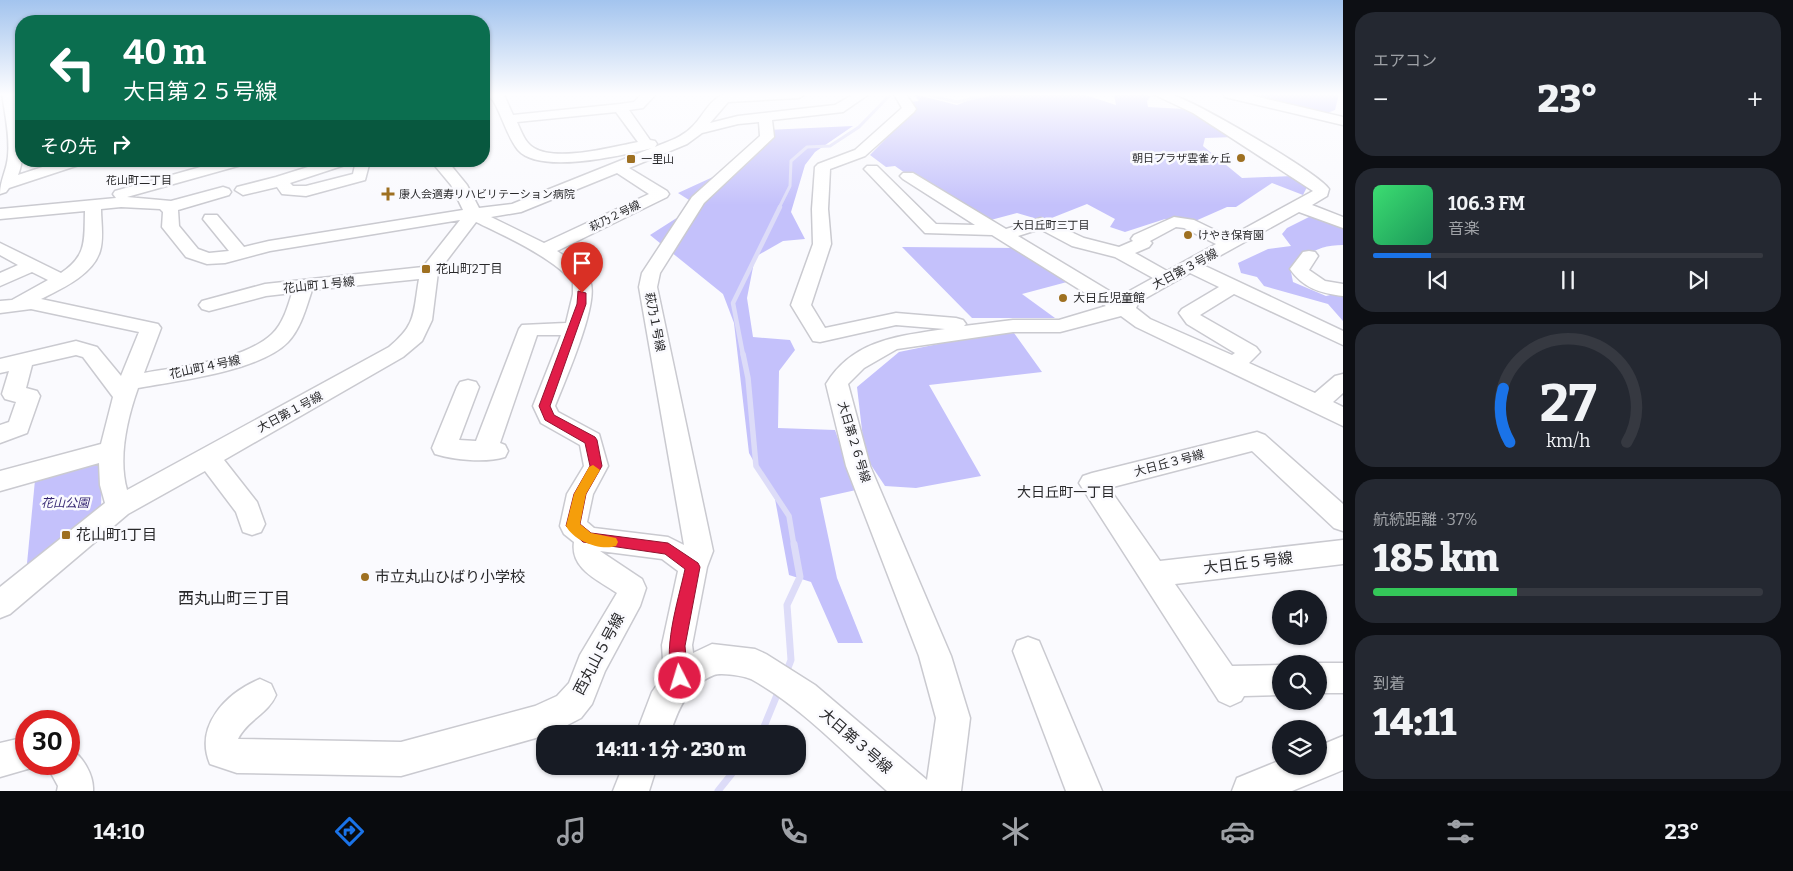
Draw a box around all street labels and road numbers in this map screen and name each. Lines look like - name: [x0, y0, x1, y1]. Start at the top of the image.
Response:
- street label: 萩乃２号線: [587, 198, 643, 234]
- street label: 大日第３号線: [1150, 246, 1220, 292]
- street label: 花山町１号線: [282, 274, 356, 296]
- street label: 萩乃１号線: [642, 291, 668, 353]
- street label: 花山町４号線: [168, 353, 242, 381]
- street label: 大日第１号線: [255, 389, 325, 435]
- street label: 大日第２６号線: [835, 400, 873, 484]
- street label: 大日丘３号線: [1132, 447, 1206, 479]
- street label: 大日丘５号線: [1202, 549, 1294, 577]
- street label: 西丸山５号線: [570, 610, 628, 698]
- street label: 大日第３号線: [816, 705, 896, 777]

